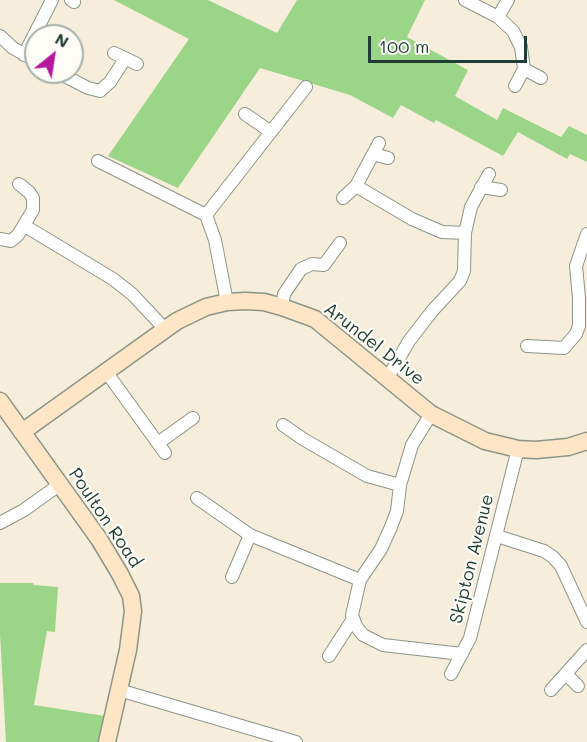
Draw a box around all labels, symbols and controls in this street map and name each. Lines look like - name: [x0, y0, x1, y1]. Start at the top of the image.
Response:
- north arrow: [24, 24, 84, 84]
- scale bar: [371, 24, 530, 62]
- text: N: [52, 28, 73, 52]
- text: 100 m: [379, 34, 429, 58]
- street label: Arundel Drive: [319, 298, 429, 390]
- street label: Poulton Road: [64, 464, 146, 572]
- street label: Skipton Avenue: [445, 492, 499, 626]

